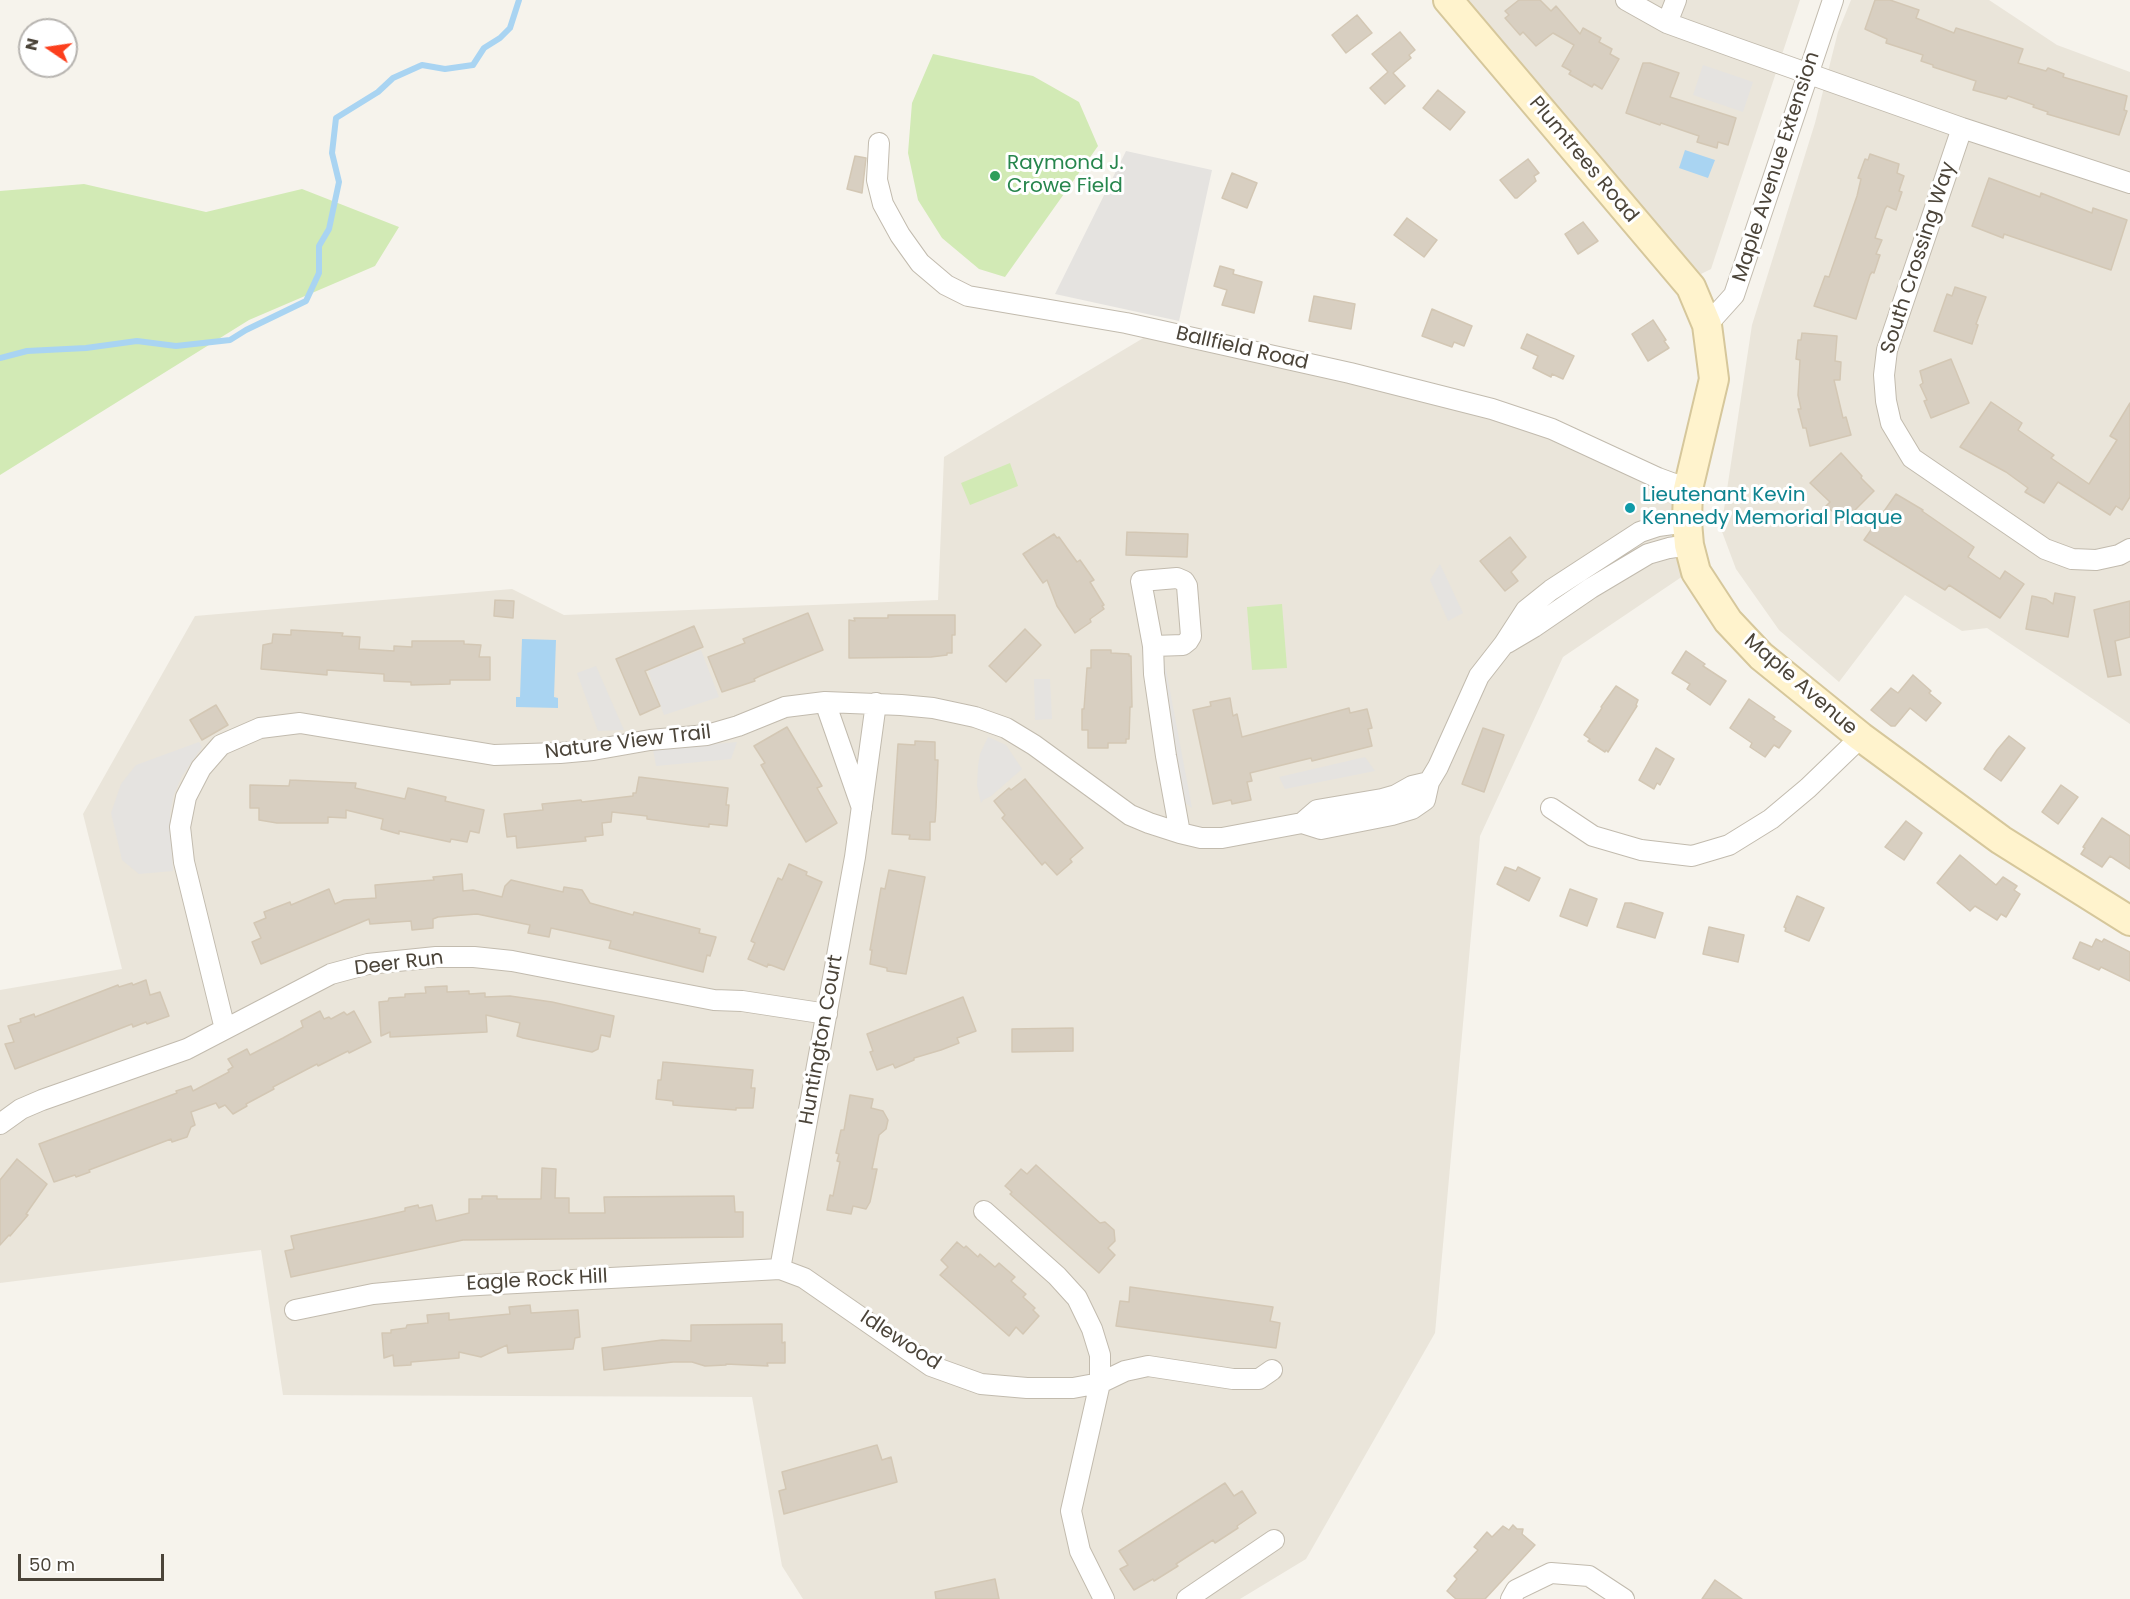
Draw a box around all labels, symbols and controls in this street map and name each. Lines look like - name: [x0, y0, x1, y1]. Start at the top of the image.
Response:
- north arrow: [18, 18, 78, 78]
- text: N: [19, 36, 44, 53]
- street label: Maple Avenue Extension: [1728, 49, 1826, 285]
- street label: Plumtrees Road: [1523, 92, 1643, 228]
- place label: Raymond J. Crowe Field: [1007, 152, 1124, 199]
- street label: South Crossing Way: [1877, 159, 1961, 357]
- marker: Raymond J. Crowe Field: [988, 169, 1002, 183]
- street label: Ballfield Road: [1173, 322, 1311, 376]
- place label: Lieutenant Kevin Kennedy Memorial Plaque: [1642, 484, 1902, 531]
- marker: Lieutenant Kevin Kennedy Memorial Plaque: [1623, 501, 1637, 515]
- street label: Maple Avenue: [1739, 629, 1861, 741]
- street label: Nature View Trail: [544, 721, 712, 765]
- street label: Deer Run: [353, 947, 445, 981]
- street label: Huntington Court: [795, 953, 849, 1127]
- street label: Eagle Rock Hill: [466, 1265, 608, 1297]
- street label: Idlewood: [855, 1306, 945, 1376]
- scale bar: [21, 1542, 166, 1580]
- text: 50 m: [29, 1552, 75, 1577]

